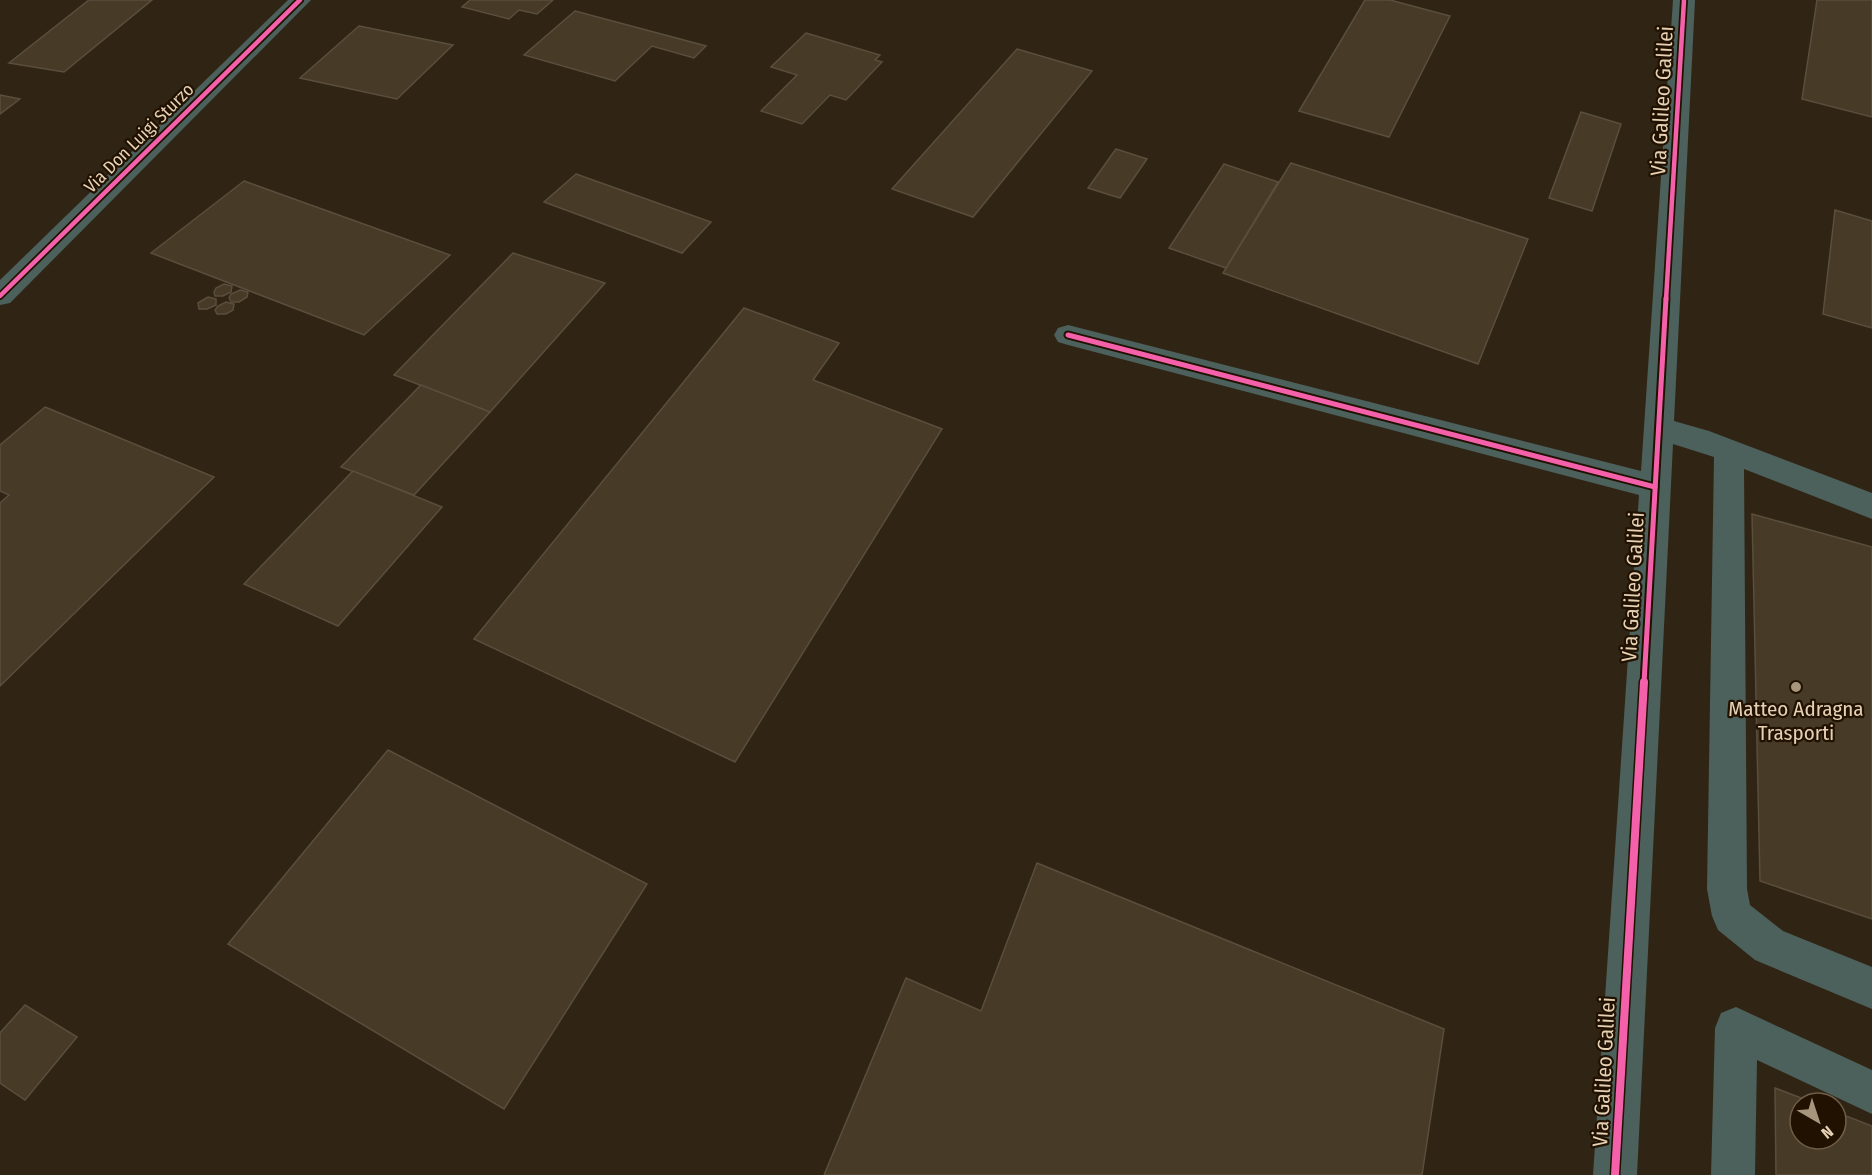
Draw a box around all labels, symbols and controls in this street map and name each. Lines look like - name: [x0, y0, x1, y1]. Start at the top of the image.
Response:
- street label: Via Galileo Galilei: [1645, 25, 1679, 177]
- street label: Via Don Luigi Sturzo: [80, 79, 198, 197]
- street label: Via Galileo Galilei: [1616, 511, 1650, 663]
- marker: Matteo Adragna Trasporti: [1789, 680, 1803, 694]
- place label: Matteo Adragna Trasporti: [1728, 696, 1864, 746]
- street label: Via Galileo Galilei: [1587, 996, 1621, 1148]
- north arrow: [1788, 1091, 1848, 1151]
- text: N: [1817, 1122, 1837, 1143]

